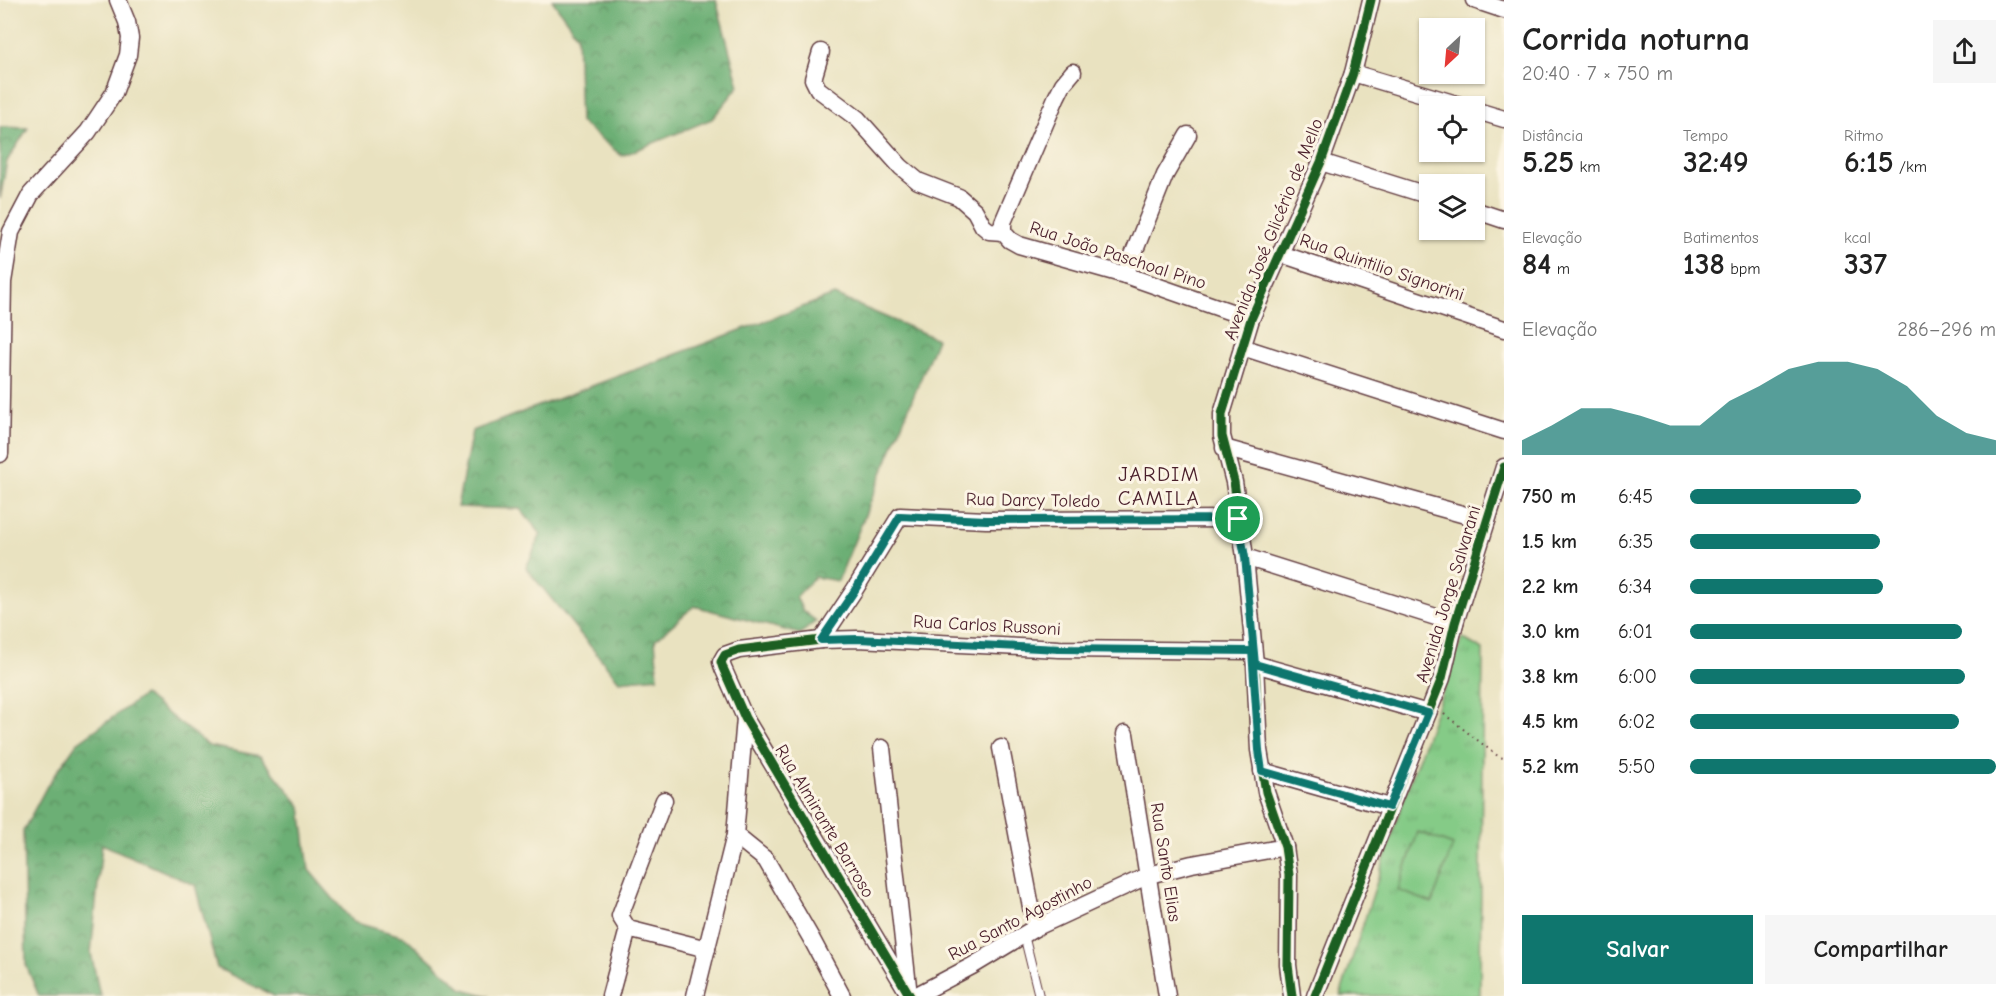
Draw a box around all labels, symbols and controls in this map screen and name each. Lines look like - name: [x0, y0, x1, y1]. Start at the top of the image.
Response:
- north arrow: [1419, 18, 1485, 84]
- map controls: [1419, 18, 1485, 240]
- text: Corrida noturna: [1522, 20, 1750, 58]
- button: share: [1933, 20, 1996, 83]
- text: 20:40 · 7 × 750 m: [1522, 62, 1673, 85]
- button: locate: [1419, 96, 1485, 162]
- street label: Avenida José Glicério de Mello: [1219, 115, 1328, 343]
- text: Distância: [1522, 127, 1583, 145]
- text: Tempo: [1683, 127, 1728, 145]
- text: Ritmo: [1844, 127, 1883, 145]
- text: 5.25: [1522, 145, 1574, 180]
- text: 32:49: [1683, 145, 1749, 180]
- text: 6:15: [1844, 145, 1894, 180]
- text: km: [1574, 158, 1601, 176]
- text: /km: [1894, 158, 1927, 176]
- button: layers: [1419, 174, 1485, 240]
- street label: Rua João Paschoal Pino: [1027, 217, 1209, 294]
- street label: Rua Quintilio Signorini: [1297, 229, 1467, 305]
- text: Elevação: [1522, 229, 1582, 247]
- text: Batimentos: [1683, 229, 1759, 247]
- text: kcal: [1844, 229, 1871, 247]
- text: 84: [1522, 247, 1551, 282]
- text: 138: [1683, 247, 1725, 282]
- text: 337: [1844, 247, 1887, 282]
- text: m: [1551, 260, 1570, 278]
- text: bpm: [1725, 260, 1761, 278]
- text: Elevação: [1522, 318, 1597, 341]
- text: 286–296 m: [1897, 318, 1996, 341]
- district label: JARDIM CAMILA: [1118, 462, 1200, 510]
- text: 750 m: [1522, 485, 1576, 508]
- text: 6:45: [1618, 485, 1653, 508]
- street label: Rua Darcy Toledo: [966, 489, 1100, 512]
- pin: [1212, 493, 1263, 544]
- icon: arrive: [1221, 502, 1254, 535]
- street label: Avenida Jorge Salvarani: [1412, 503, 1485, 685]
- text: 1.5 km: [1522, 530, 1577, 553]
- text: 6:35: [1618, 530, 1653, 553]
- text: 2.2 km: [1522, 575, 1578, 598]
- text: 6:34: [1618, 575, 1652, 598]
- street label: Rua Carlos Russoni: [913, 611, 1061, 640]
- text: 3.0 km: [1522, 620, 1580, 643]
- text: 6:01: [1618, 620, 1653, 643]
- text: 3.8 km: [1522, 665, 1579, 688]
- text: 6:00: [1618, 665, 1657, 688]
- text: 4.5 km: [1522, 710, 1578, 733]
- text: 6:02: [1618, 710, 1655, 733]
- street label: Rua Almirante Barroso: [770, 741, 879, 902]
- text: 5.2 km: [1522, 755, 1579, 778]
- text: 5:50: [1618, 755, 1655, 778]
- street label: Rua Santo Elias: [1146, 801, 1185, 923]
- street label: Rua Santo Agostinho: [945, 872, 1096, 965]
- button: Salvar: [1522, 915, 1753, 984]
- button: Compartilhar: [1765, 915, 1996, 984]

